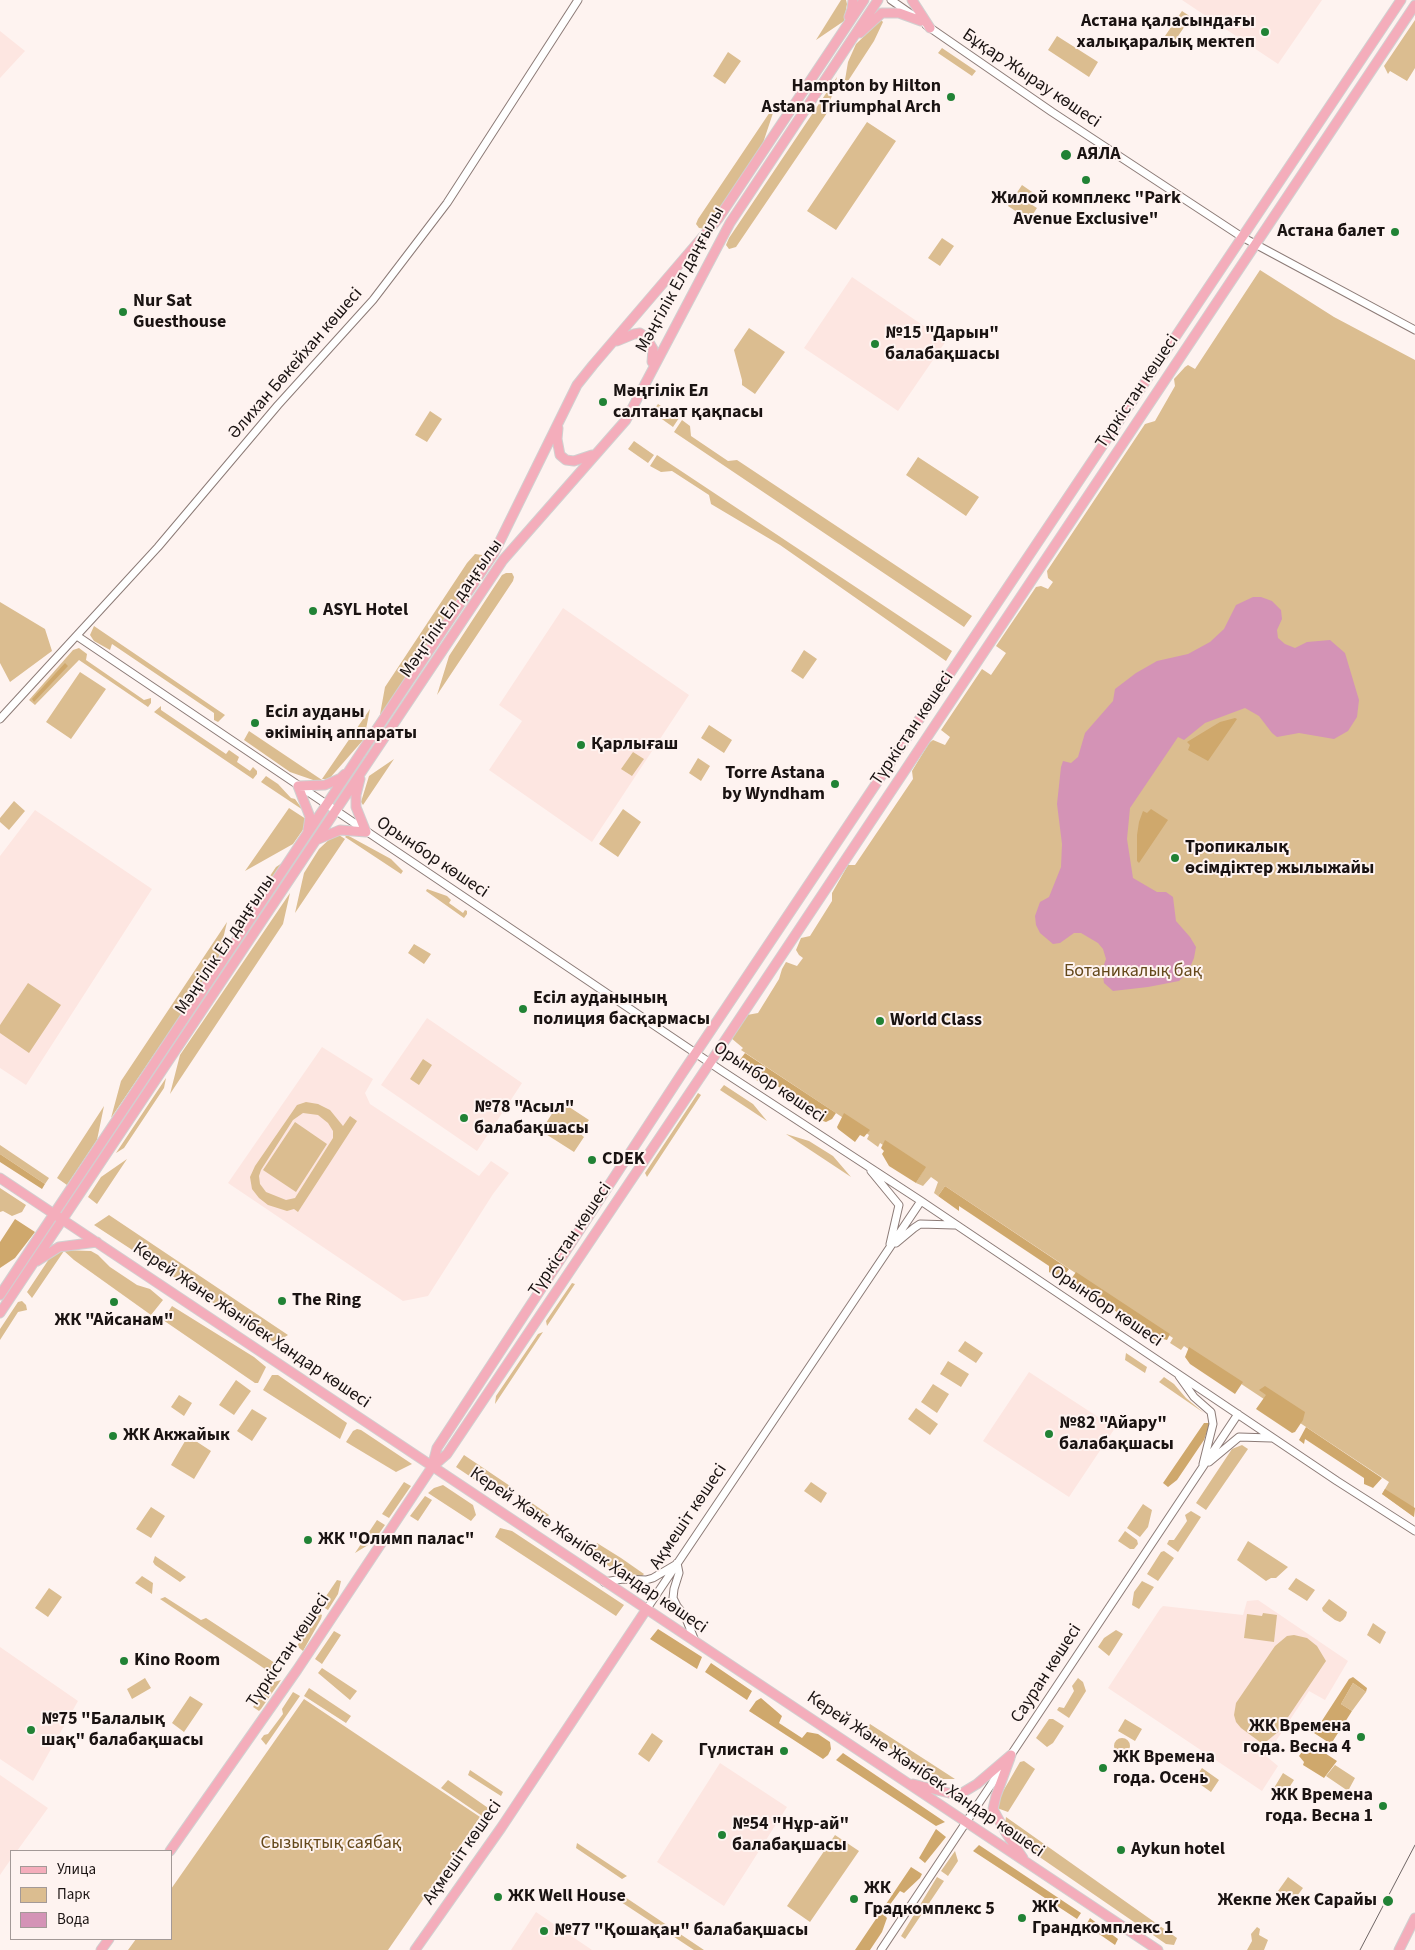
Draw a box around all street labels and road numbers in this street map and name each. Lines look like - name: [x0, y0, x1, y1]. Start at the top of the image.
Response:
- street label: Бұқар Жырау көшесі: [958, 25, 1104, 133]
- street label: Мәңгілік Ел даңғылы: [632, 203, 730, 357]
- street label: Әлихан Бөкейхан көшесі: [224, 284, 368, 444]
- street label: Түркістан көшесі: [1092, 331, 1184, 453]
- street label: Мәңгілік Ел даңғылы: [396, 536, 508, 682]
- street label: Түркістан көшесі: [867, 668, 959, 790]
- street label: Орынбор көшесі: [372, 812, 492, 904]
- street label: Мәңгілік Ел даңғылы: [171, 871, 281, 1019]
- street label: Орынбор көшесі: [709, 1037, 829, 1129]
- street label: Түркістан көшесі: [525, 1179, 617, 1301]
- street label: Керей Және Жәнібек Хандар көшесі: [128, 1238, 374, 1414]
- street label: Орынбор көшесі: [1046, 1261, 1166, 1353]
- street label: Ақмешіт көшесі: [646, 1460, 732, 1574]
- street label: Керей Және Жәнібек Хандар көшесі: [465, 1463, 711, 1639]
- street label: Түркістан көшесі: [243, 1590, 335, 1712]
- street label: Сауран көшесі: [1007, 1620, 1087, 1728]
- street label: Керей Және Жәнібек Хандар көшесі: [802, 1687, 1048, 1863]
- street label: Ақмешіт көшесі: [419, 1796, 507, 1910]

